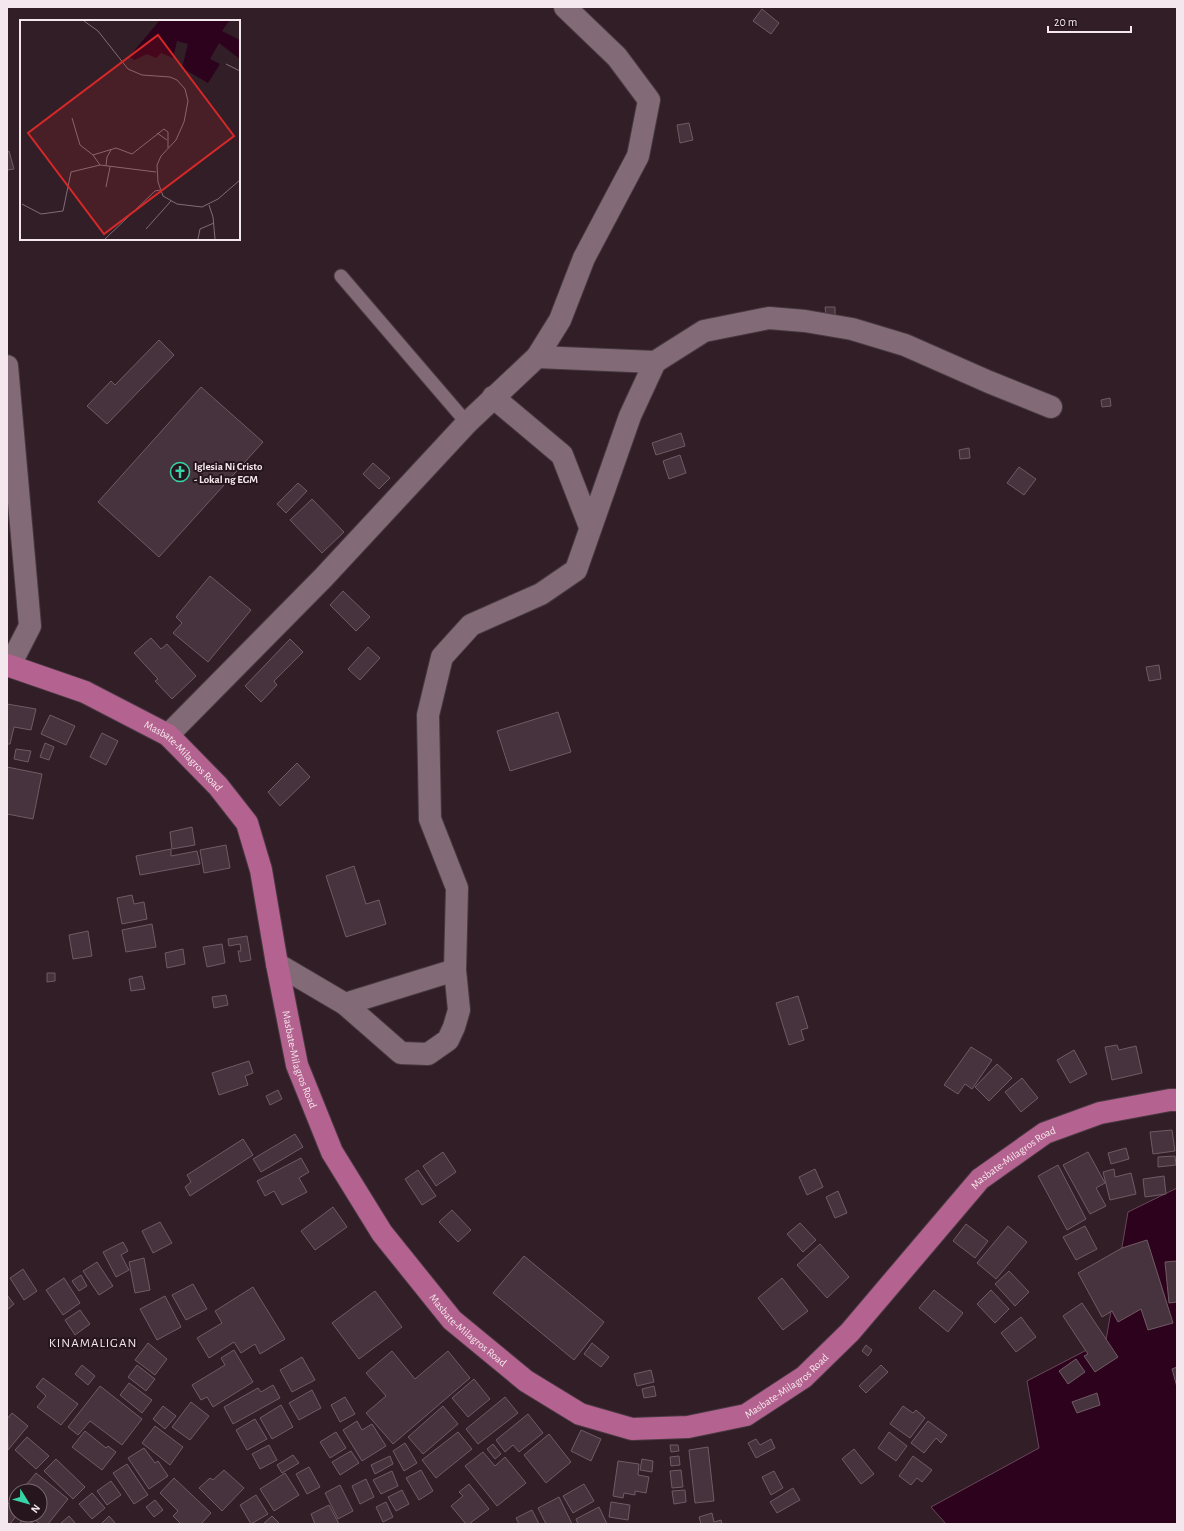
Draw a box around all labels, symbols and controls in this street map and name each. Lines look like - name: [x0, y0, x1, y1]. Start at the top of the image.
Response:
- scale bar: [1048, 8, 1131, 34]
- text: 20 m: [1054, 16, 1077, 28]
- inset map: [20, 20, 240, 240]
- church icon: Iglesia Ni Cristo - Lokal ng EGM: [169, 461, 191, 483]
- place label: Iglesia Ni Cristo - Lokal ng EGM: [194, 461, 263, 485]
- street label: Masbate-Milagros Road: [143, 718, 225, 793]
- street label: Masbate-Milagros Road: [281, 1010, 319, 1110]
- street label: Masbate-Milagros Road: [969, 1124, 1057, 1191]
- street label: Masbate-Milagros Road: [428, 1292, 509, 1368]
- district label: KINAMALIGAN: [49, 1337, 137, 1350]
- street label: Masbate-Milagros Road: [742, 1351, 830, 1420]
- north arrow: [8, 1483, 48, 1523]
- text: N: [29, 1502, 42, 1515]

